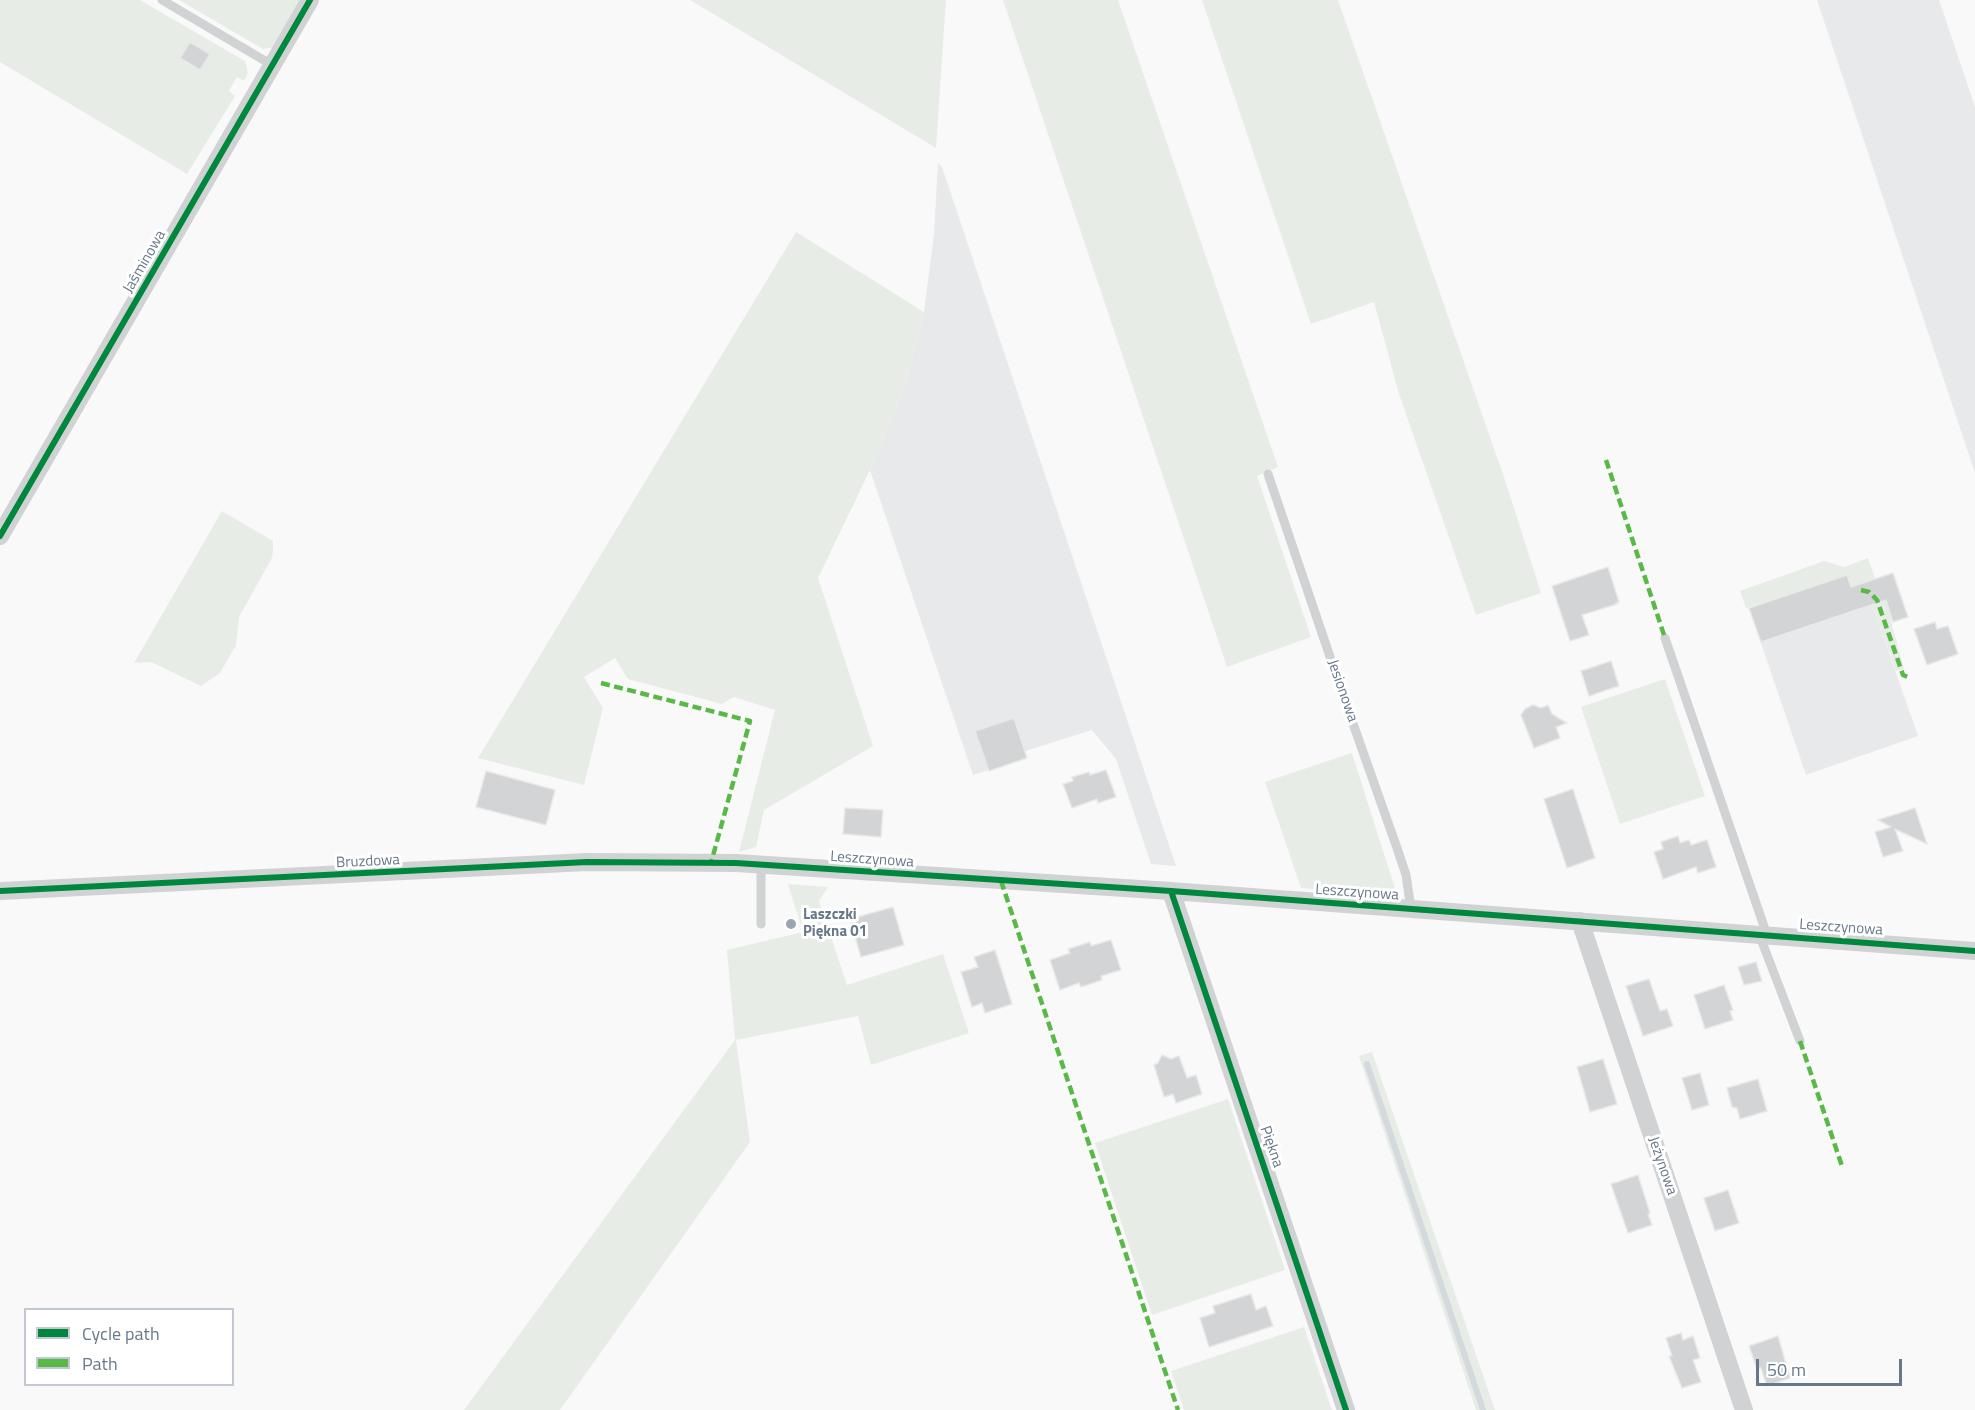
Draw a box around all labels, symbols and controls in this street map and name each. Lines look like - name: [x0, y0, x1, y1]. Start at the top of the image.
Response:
- street label: Jaśminowa: [120, 227, 170, 297]
- street label: Jesionowa: [1323, 657, 1361, 725]
- street label: Leszczynowa: [830, 848, 914, 872]
- street label: Bruzdowa: [336, 851, 400, 873]
- street label: Leszczynowa: [1315, 881, 1399, 905]
- place label: Laszczki Piękna 01: [803, 906, 867, 941]
- street label: Leszczynowa: [1799, 916, 1883, 940]
- marker: Laszczki Piękna 01: [784, 917, 798, 931]
- street label: Piękna: [1256, 1124, 1286, 1170]
- street label: Jeżynowa: [1644, 1134, 1680, 1198]
- legend: [24, 1308, 234, 1386]
- text: Cycle path: [82, 1320, 160, 1347]
- scale bar: [1759, 1347, 1904, 1385]
- text: Path: [82, 1350, 118, 1377]
- text: 50 m: [1767, 1356, 1806, 1383]

